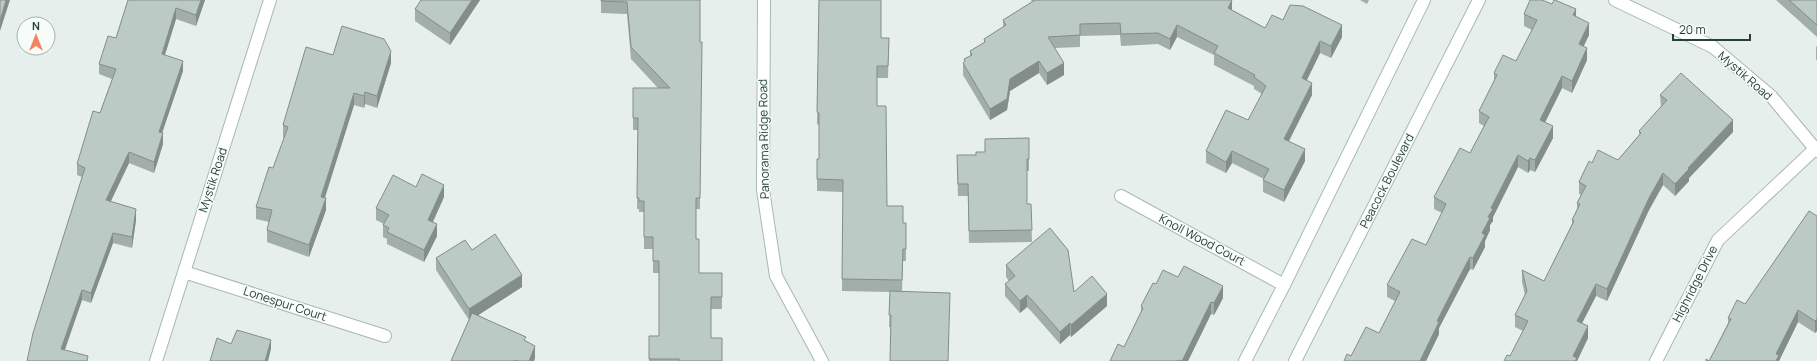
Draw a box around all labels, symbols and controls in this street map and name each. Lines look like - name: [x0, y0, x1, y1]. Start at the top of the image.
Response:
- north arrow: [16, 16, 56, 56]
- scale bar: [1673, 16, 1750, 42]
- text: N: [32, 18, 40, 33]
- text: 20 m: [1679, 21, 1706, 38]
- street label: Mystik Road: [1714, 47, 1776, 104]
- street label: Panorama Ridge Road: [754, 79, 773, 199]
- street label: Peacock Boulevard: [1355, 130, 1418, 231]
- street label: Mystik Road: [194, 145, 231, 214]
- street label: Knoll Wood Court: [1156, 210, 1249, 270]
- street label: Highridge Drive: [1668, 242, 1721, 325]
- street label: Lonespur Court: [241, 282, 329, 325]

